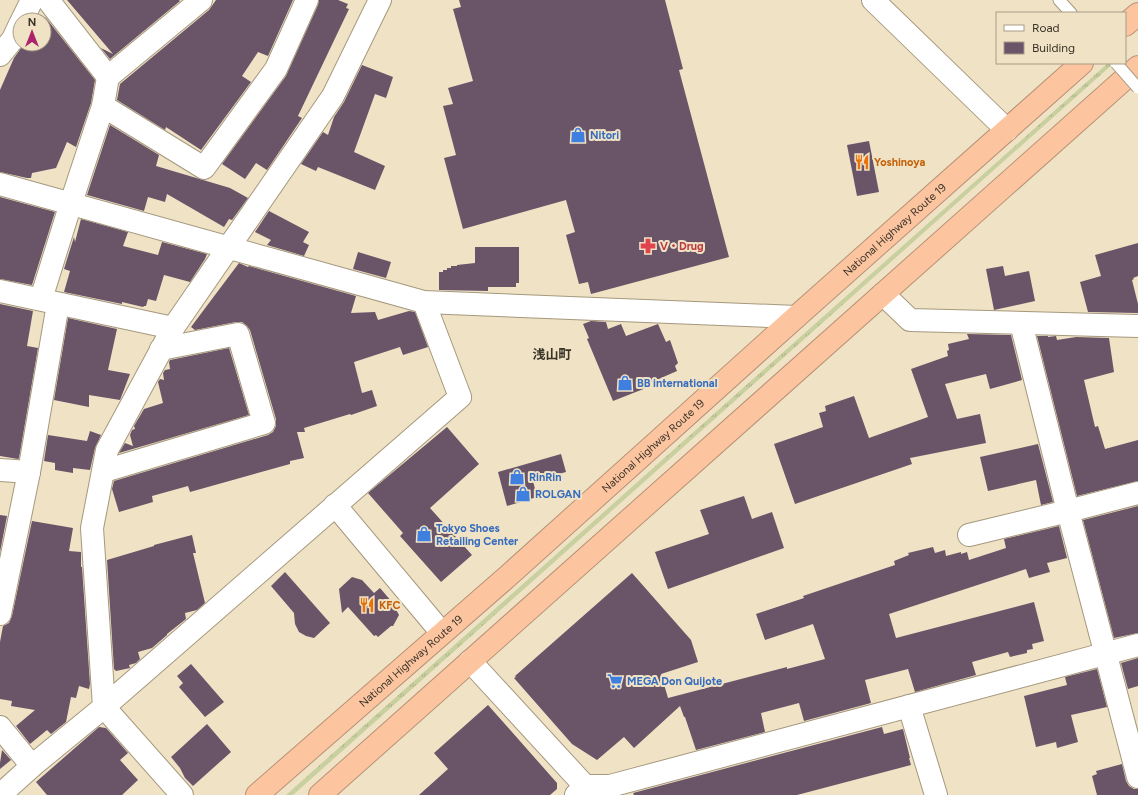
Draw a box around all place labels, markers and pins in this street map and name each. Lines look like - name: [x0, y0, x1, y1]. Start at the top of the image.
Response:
- shop icon: Nitori: [569, 126, 587, 144]
- place label: Nitori: [590, 129, 619, 142]
- restaurant icon: Yoshinoya: [853, 153, 871, 171]
- place label: Yoshinoya: [874, 156, 925, 169]
- pharmacy icon: V・Drug: [639, 237, 657, 255]
- place label: V・Drug: [660, 240, 704, 253]
- shop icon: BB international: [616, 374, 634, 392]
- place label: BB international: [637, 377, 718, 390]
- shop icon: RinRin: [508, 468, 526, 486]
- place label: RinRin: [529, 471, 561, 484]
- shop icon: ROLGAN: [514, 485, 532, 503]
- place label: ROLGAN: [535, 488, 581, 501]
- place label: Tokyo Shoes Retailing Center: [436, 522, 519, 548]
- shop icon: Tokyo Shoes Retailing Center: [415, 525, 433, 543]
- restaurant icon: KFC: [358, 596, 376, 614]
- place label: KFC: [379, 599, 400, 612]
- supermarket icon: MEGA Don Quijote: [606, 672, 624, 690]
- place label: MEGA Don Quijote: [627, 675, 722, 688]

